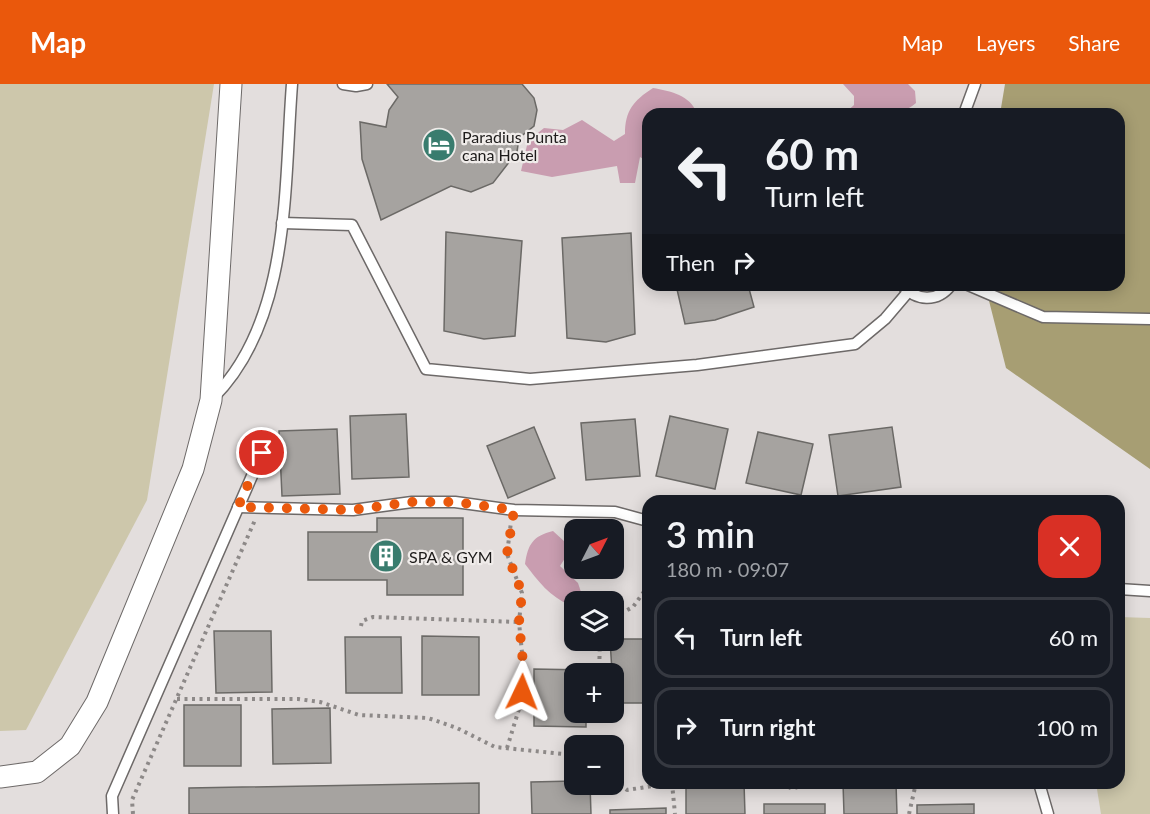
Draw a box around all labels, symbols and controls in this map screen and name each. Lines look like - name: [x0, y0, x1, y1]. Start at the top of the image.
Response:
- text: Map: [30, 25, 86, 59]
- text: Map: [902, 30, 943, 55]
- text: Layers: [976, 30, 1035, 55]
- text: Share: [1068, 30, 1120, 55]
- hotel icon: Paradius Punta cana Hotel: [421, 127, 457, 163]
- place label: Paradius Punta cana Hotel: [462, 127, 567, 164]
- text: 60 m: [765, 129, 859, 179]
- icon: left: [666, 132, 744, 210]
- text: Turn left: [765, 180, 864, 213]
- icon: right: [727, 246, 760, 279]
- text: Then: [666, 249, 715, 276]
- pin: [236, 427, 287, 478]
- icon: arrive: [245, 436, 278, 469]
- text: 3 min: [666, 512, 755, 556]
- button: close: [1038, 515, 1101, 578]
- north arrow: [564, 519, 624, 579]
- map controls: [564, 519, 624, 795]
- building icon: SPA & GYM: [368, 538, 404, 574]
- place label: SPA & GYM: [409, 547, 493, 566]
- text: 180 m · 09:07: [666, 557, 789, 581]
- button: layers: [564, 591, 624, 651]
- icon: left: [669, 621, 702, 654]
- text: Turn left: [720, 624, 802, 651]
- text: 60 m: [1049, 624, 1098, 651]
- position arrow: [490, 660, 554, 724]
- button: +: [564, 663, 624, 723]
- icon: right: [669, 711, 702, 744]
- text: Turn right: [720, 714, 815, 741]
- text: 100 m: [1036, 714, 1098, 741]
- button: −: [564, 735, 624, 795]

